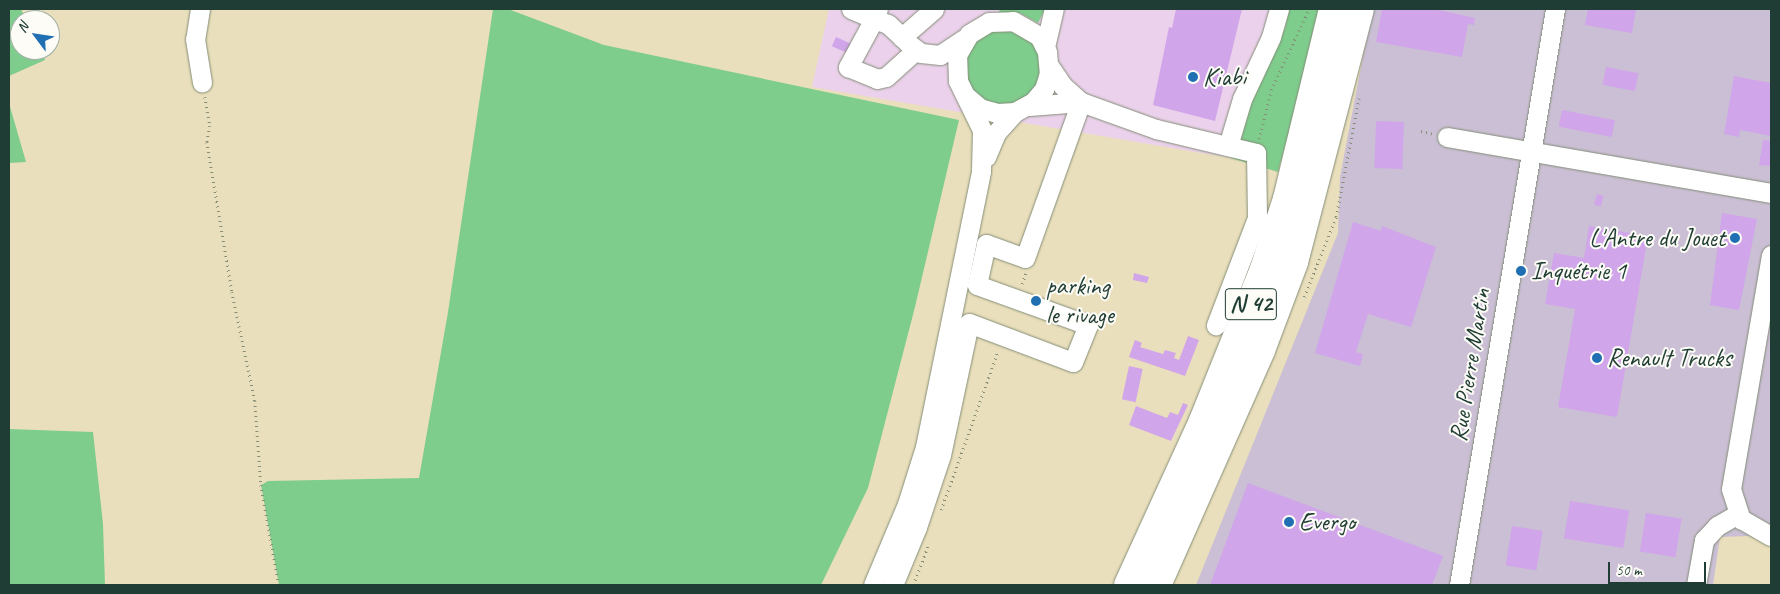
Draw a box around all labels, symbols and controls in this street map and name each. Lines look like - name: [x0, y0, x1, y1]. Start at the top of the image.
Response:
- north arrow: [10, 10, 60, 60]
- text: N: [13, 19, 32, 36]
- place label: Kiabi: [1203, 62, 1246, 92]
- marker: Kiabi: [1187, 71, 1199, 83]
- place label: L'Antre du Jouet: [1590, 223, 1725, 253]
- marker: L'Antre du Jouet: [1729, 232, 1741, 244]
- place label: Inquétrie 1: [1531, 256, 1626, 286]
- marker: Inquétrie 1: [1515, 265, 1527, 277]
- place label: parking le rivage: [1046, 272, 1113, 331]
- road number: N 42: [1225, 282, 1277, 326]
- street label: Rue Pierre Martin: [1443, 286, 1497, 444]
- marker: parking le rivage: [1030, 295, 1042, 307]
- place label: Renault Trucks: [1607, 343, 1731, 373]
- marker: Renault Trucks: [1591, 352, 1603, 364]
- place label: Evergo: [1299, 507, 1355, 537]
- marker: Evergo: [1283, 516, 1295, 528]
- scale bar: [1610, 552, 1708, 584]
- text: 50 m: [1616, 561, 1642, 580]

